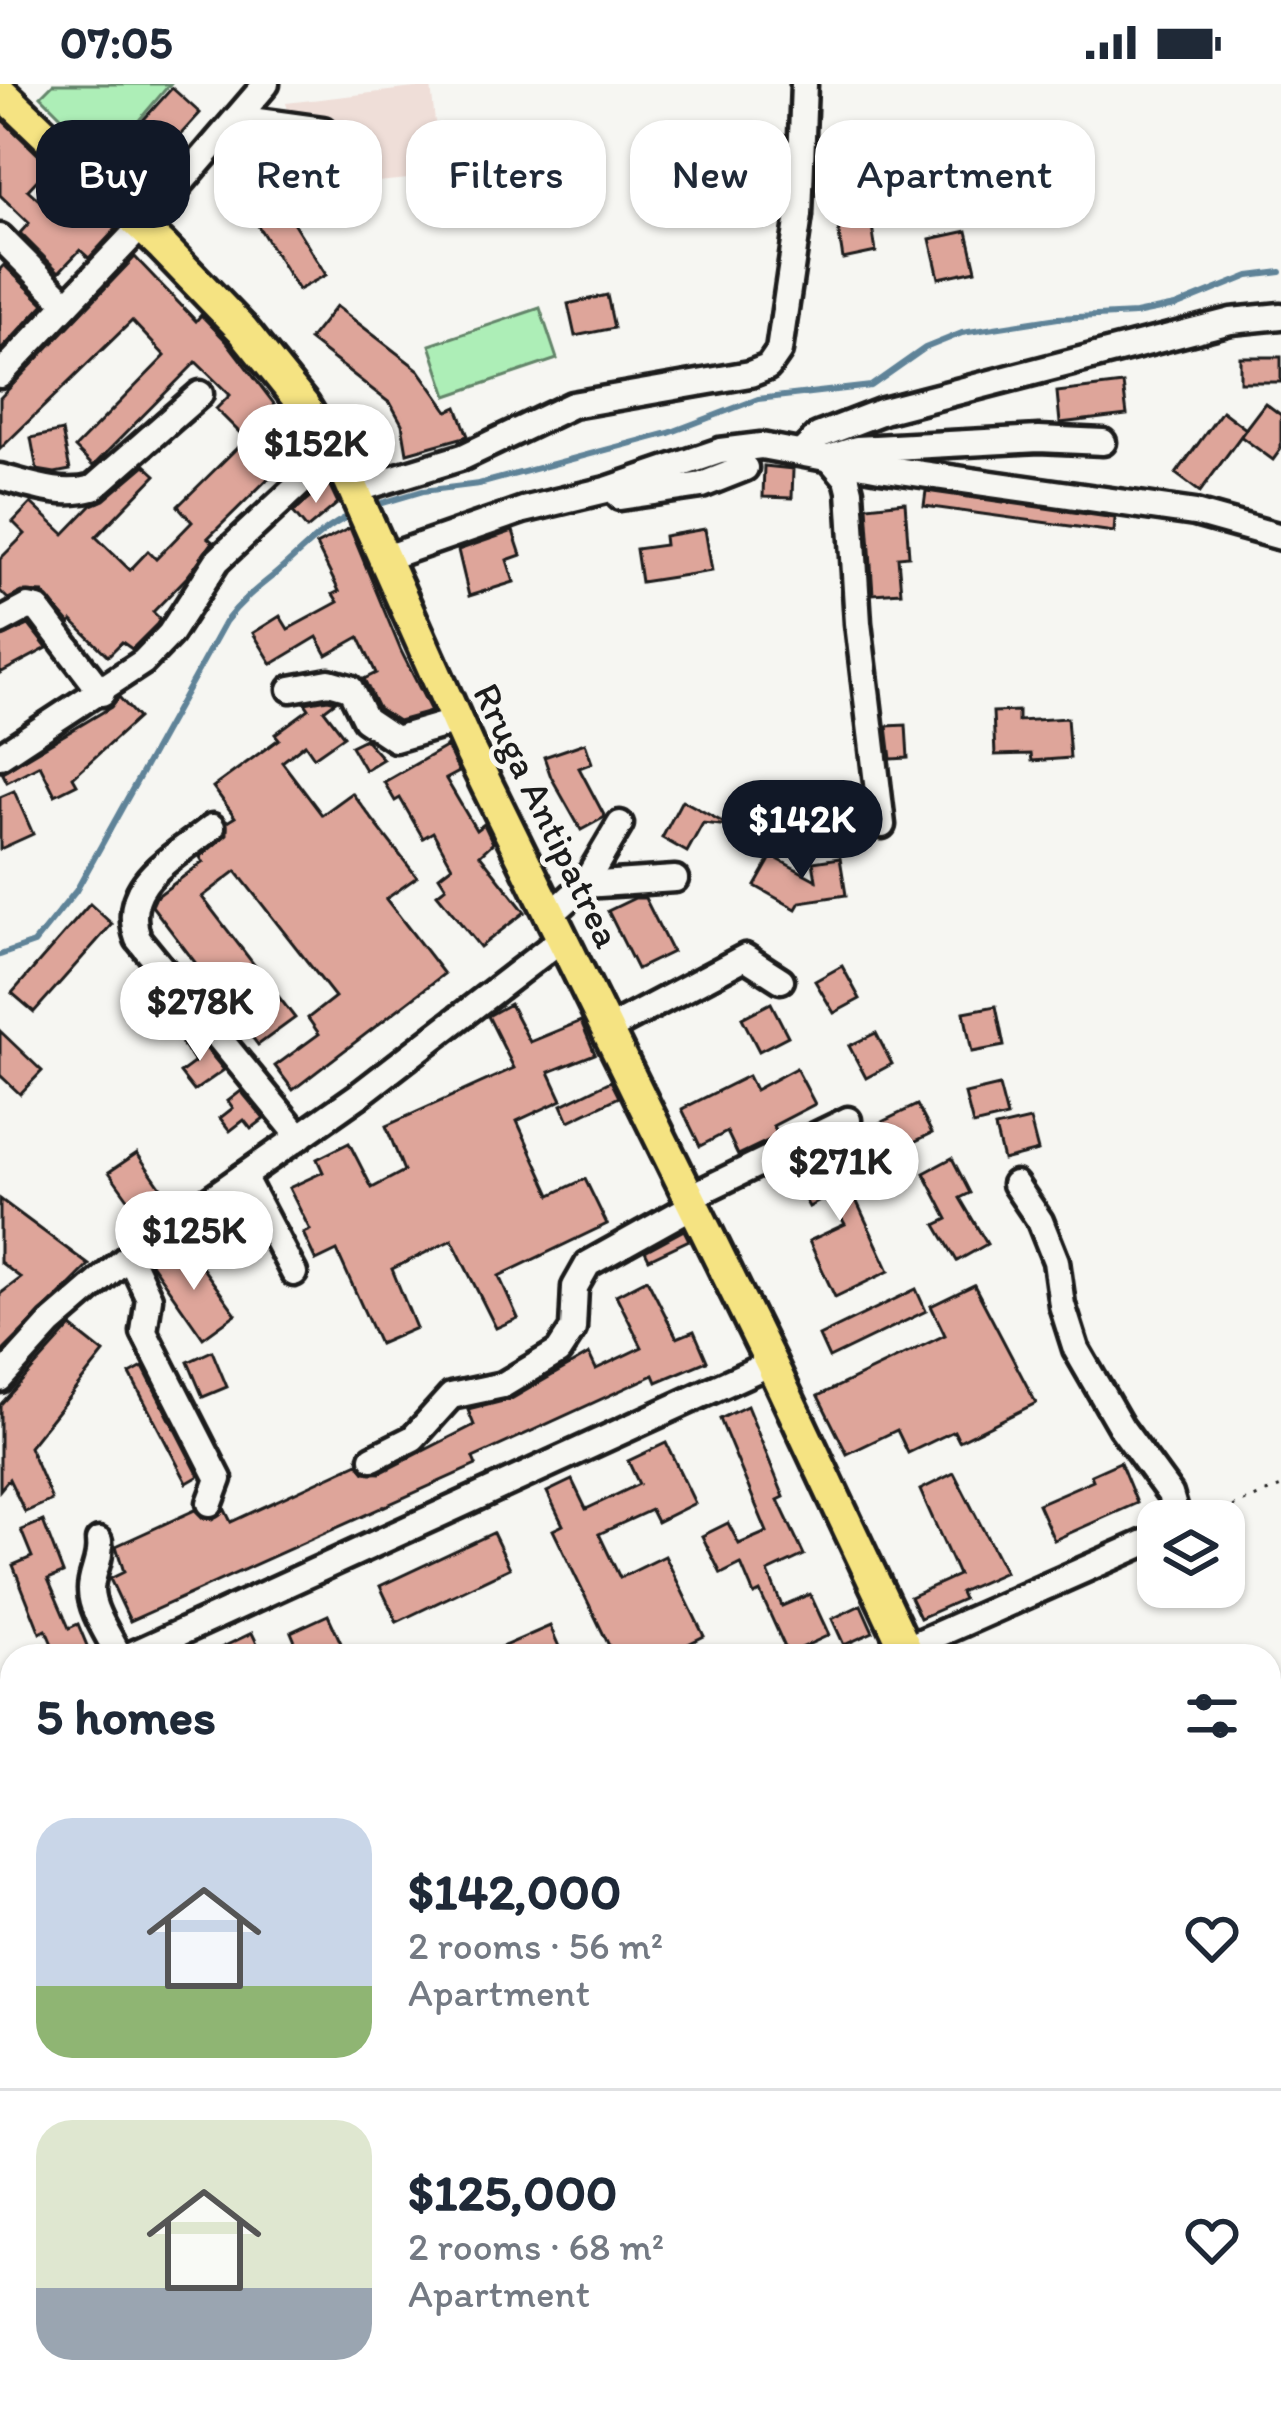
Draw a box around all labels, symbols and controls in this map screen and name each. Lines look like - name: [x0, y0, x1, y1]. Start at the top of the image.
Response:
- text: 07:05: [60, 15, 172, 69]
- chip: Buy: [36, 120, 190, 228]
- chip: Rent: [214, 120, 382, 228]
- chip: Filters: [406, 120, 606, 228]
- chip: New: [630, 120, 791, 228]
- chip: Apartment: [815, 120, 1095, 228]
- pin: $152K: [232, 404, 400, 506]
- text: $152K: [264, 419, 368, 466]
- street label: Rruga Antipatrea: [463, 675, 632, 955]
- pin: $142K: [718, 780, 886, 882]
- text: $142K: [749, 795, 855, 842]
- pin: $278K: [116, 962, 284, 1064]
- text: $278K: [147, 977, 253, 1024]
- pin: $271K: [756, 1122, 924, 1224]
- text: $271K: [789, 1137, 891, 1184]
- pin: $125K: [110, 1191, 278, 1293]
- text: $125K: [142, 1206, 246, 1253]
- map controls: [1137, 1500, 1245, 1608]
- button: layers: [1137, 1500, 1245, 1608]
- icon: filters: [1179, 1683, 1245, 1749]
- text: 5 homes: [36, 1686, 216, 1747]
- text: $142,000: [408, 1861, 621, 1922]
- icon: home: [132, 1866, 276, 2010]
- icon: heart: [1179, 1905, 1245, 1971]
- text: 2 rooms · 56 m²: [408, 1922, 663, 1969]
- text: Apartment: [408, 1969, 590, 2016]
- text: $125,000: [408, 2162, 617, 2223]
- icon: home: [132, 2168, 276, 2312]
- icon: heart: [1179, 2207, 1245, 2273]
- text: 2 rooms · 68 m²: [408, 2223, 664, 2270]
- text: Apartment: [408, 2270, 590, 2317]

